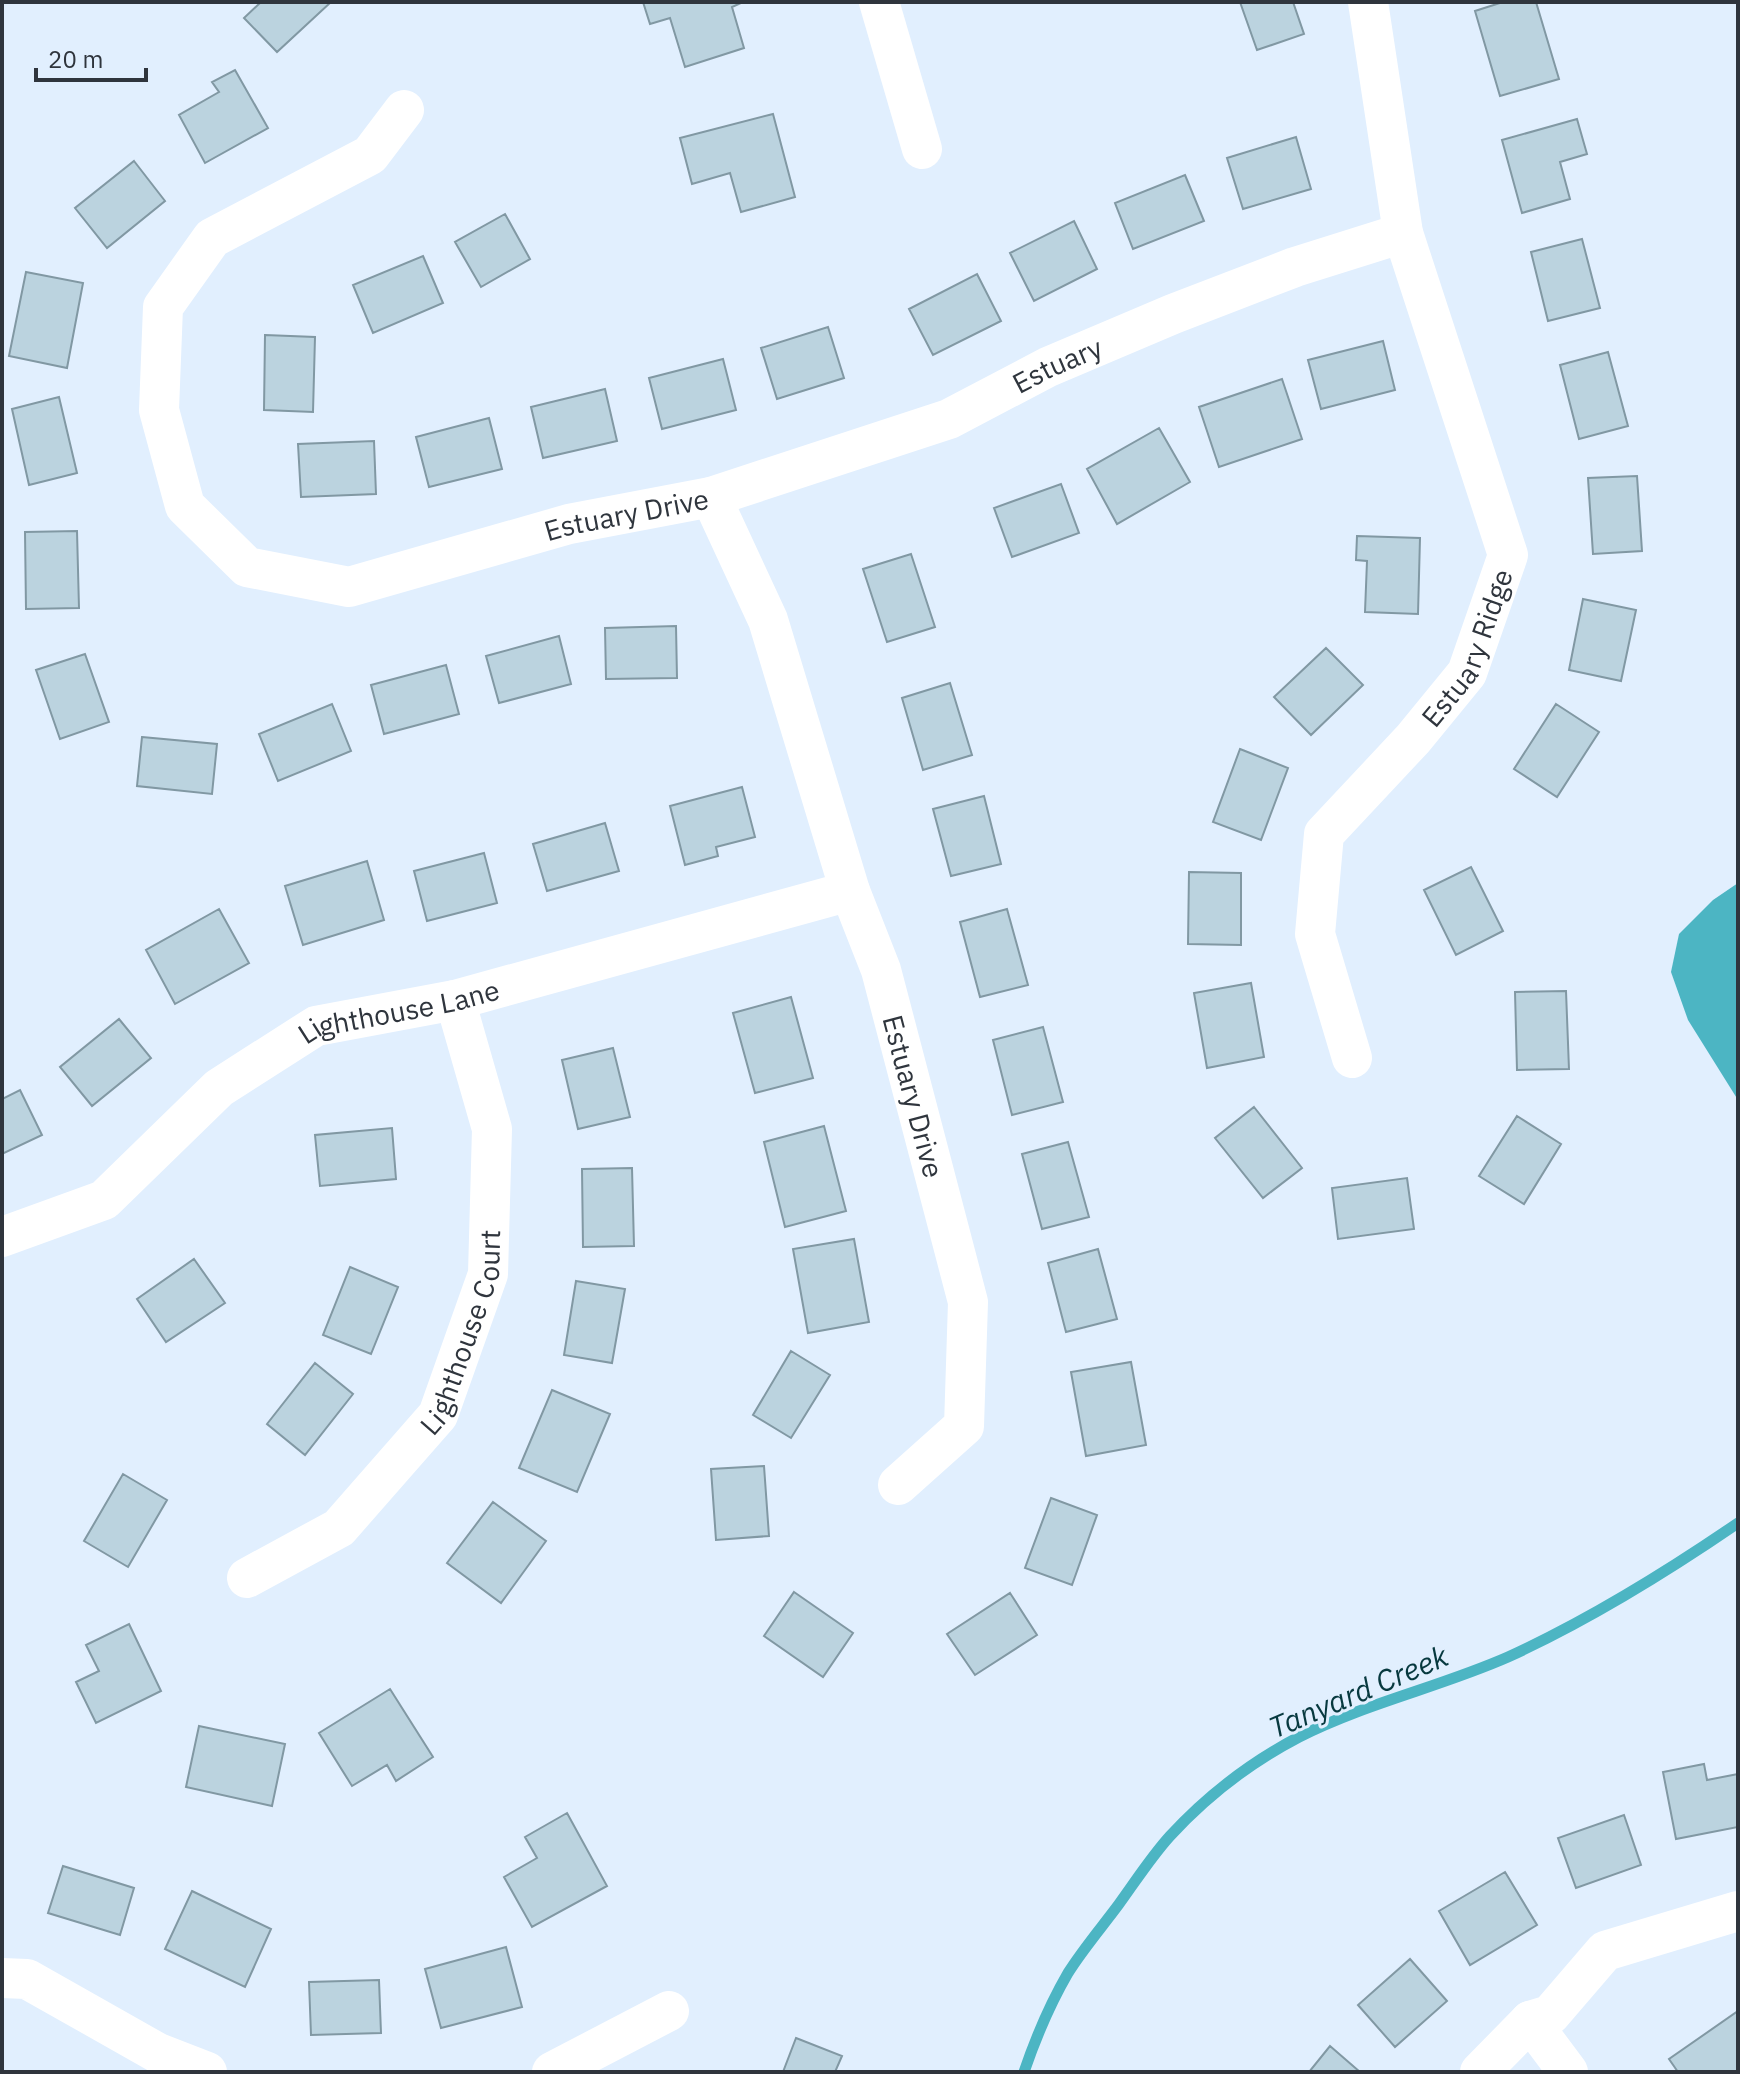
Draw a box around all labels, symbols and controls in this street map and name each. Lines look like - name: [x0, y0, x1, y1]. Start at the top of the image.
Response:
- scale bar: [36, 32, 146, 82]
- text: 20 m: [48, 43, 103, 75]
- street label: Estuary: [1006, 328, 1108, 401]
- street label: Estuary Drive: [540, 479, 711, 549]
- street label: Estuary Ridge: [1412, 564, 1520, 734]
- street label: Lighthouse Lane: [290, 970, 503, 1052]
- street label: Estuary Drive: [875, 1011, 953, 1181]
- street label: Lighthouse Court: [411, 1229, 508, 1442]
- water label: Tanyard Creek: [1262, 1636, 1454, 1746]

